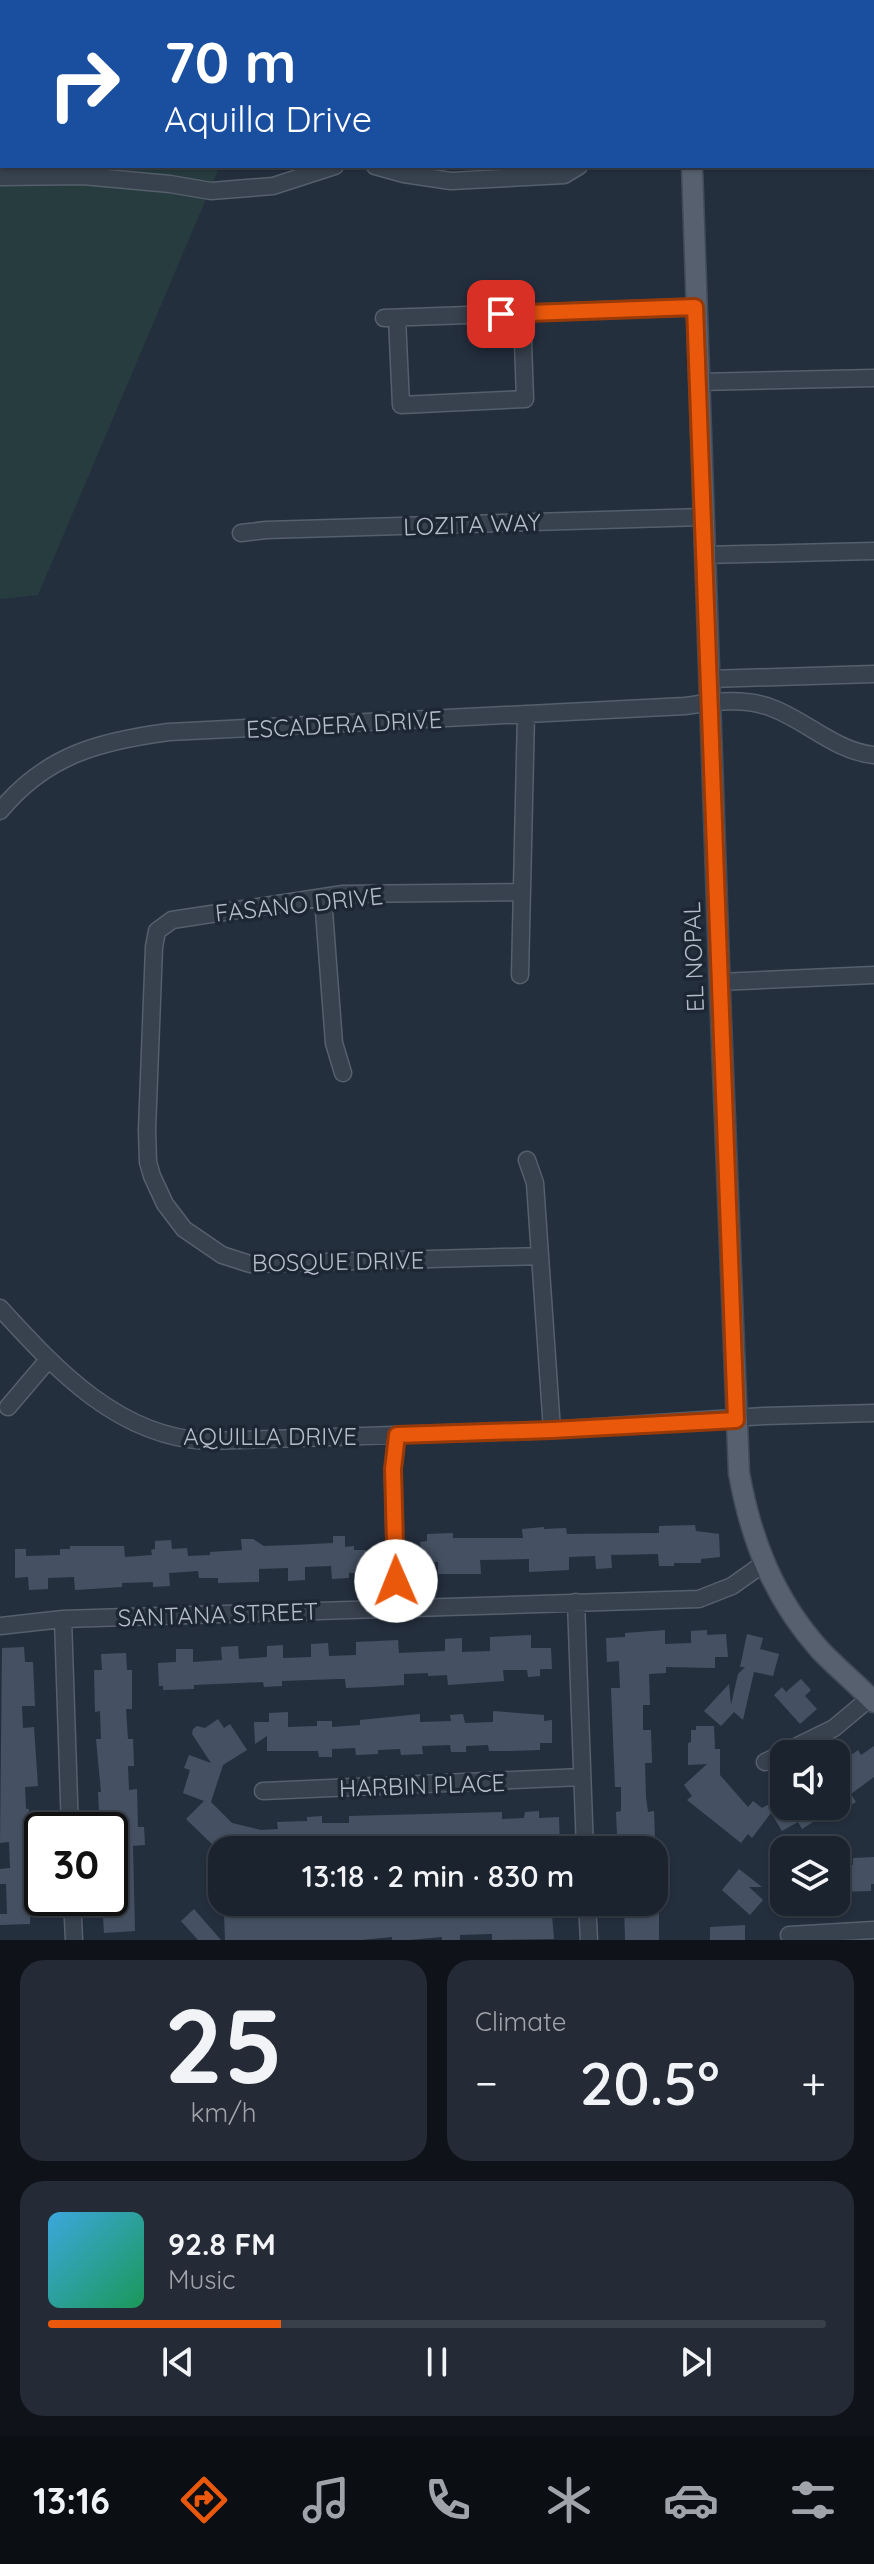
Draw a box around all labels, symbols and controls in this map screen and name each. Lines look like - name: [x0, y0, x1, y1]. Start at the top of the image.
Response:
- text: 70 m: [164, 27, 296, 97]
- icon: right: [32, 32, 136, 136]
- text: Aquilla Drive: [164, 96, 372, 141]
- pin: [467, 280, 535, 348]
- icon: arrive: [479, 292, 523, 336]
- street label: LOZITA WAY: [403, 507, 541, 541]
- street label: ESCADERA DRIVE: [245, 704, 443, 744]
- street label: FASANO DRIVE: [214, 880, 384, 928]
- street label: EL NOPAL: [676, 901, 710, 1013]
- street label: BOSQUE DRIVE: [252, 1244, 424, 1278]
- street label: AQUILLA DRIVE: [183, 1421, 357, 1451]
- position arrow: [354, 1539, 438, 1623]
- street label: SANTANA STREET: [117, 1596, 319, 1632]
- map controls: [770, 1740, 850, 1916]
- button: sound: [770, 1740, 850, 1820]
- street label: HARBIN PLACE: [338, 1767, 506, 1803]
- speed limit sign: 30: [24, 1812, 128, 1916]
- button: layers: [770, 1836, 850, 1916]
- text: 13:18 · 2 min · 830 m: [302, 1857, 574, 1895]
- text: 25: [164, 1979, 283, 2109]
- text: Climate: [475, 2005, 566, 2038]
- text: 20.5°: [579, 2045, 720, 2120]
- text: −: [475, 2055, 498, 2110]
- text: +: [801, 2055, 826, 2110]
- text: km/h: [191, 2096, 256, 2129]
- text: 92.8 FM: [168, 2225, 276, 2263]
- text: Music: [168, 2263, 236, 2296]
- icon: previous: [156, 2340, 200, 2384]
- icon: pause: [415, 2340, 459, 2384]
- icon: next: [674, 2340, 718, 2384]
- icon: directions: [176, 2472, 232, 2528]
- icon: music: [298, 2472, 354, 2528]
- icon: phone: [420, 2472, 476, 2528]
- icon: climate: [541, 2472, 597, 2528]
- icon: car: [663, 2472, 719, 2528]
- icon: filters: [785, 2472, 841, 2528]
- text: 13:16: [33, 2478, 110, 2523]

